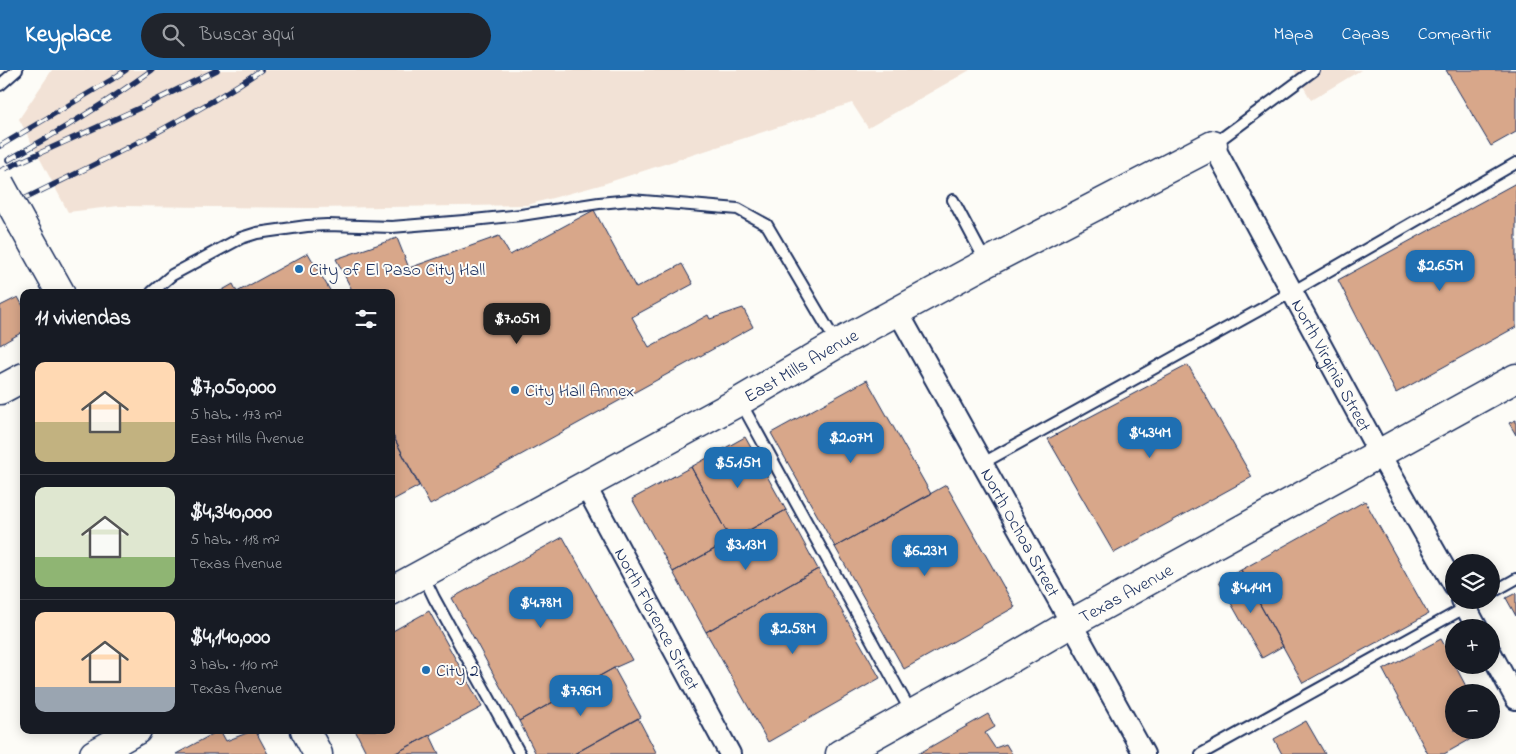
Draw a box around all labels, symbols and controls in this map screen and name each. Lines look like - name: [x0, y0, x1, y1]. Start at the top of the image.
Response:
- search box: [141, 13, 491, 58]
- text: Keyplace: [25, 18, 111, 53]
- icon: search: [159, 21, 187, 49]
- text: Buscar aquí: [199, 22, 295, 49]
- text: Mapa: [1273, 22, 1314, 48]
- text: Capas: [1342, 22, 1390, 48]
- text: Compartir: [1418, 22, 1491, 48]
- pin: $2.65M: [1399, 250, 1481, 292]
- text: $2.65M: [1417, 254, 1463, 278]
- place label: City of El Paso City Hall: [309, 258, 485, 284]
- marker: City of El Paso City Hall: [293, 263, 305, 275]
- street label: North Virginia Street: [1283, 295, 1376, 437]
- pin: $7.05M: [476, 302, 558, 345]
- text: 11 viviendas: [35, 304, 131, 334]
- icon: filters: [352, 305, 380, 333]
- text: $7.05M: [494, 307, 540, 331]
- street label: East Mills Avenue: [740, 323, 864, 411]
- text: $7,050,000: [190, 373, 276, 403]
- place label: City Hall Annex: [525, 379, 634, 405]
- icon: home: [75, 382, 135, 442]
- marker: City Hall Annex: [509, 384, 521, 396]
- text: 5 hab. · 173 m²: [190, 403, 282, 427]
- pin: $4.34M: [1109, 416, 1191, 459]
- text: $4.34M: [1129, 421, 1171, 445]
- pin: $2.07M: [810, 422, 892, 464]
- text: $2.07M: [829, 426, 873, 450]
- text: East Mills Avenue: [190, 427, 304, 451]
- pin: $5.15M: [697, 446, 779, 489]
- text: $5.15M: [715, 451, 761, 475]
- street label: North Ochoa Street: [973, 464, 1065, 602]
- text: $4,340,000: [190, 498, 272, 528]
- icon: home: [75, 507, 135, 567]
- text: 5 hab. · 118 m²: [190, 528, 280, 552]
- pin: $3.13M: [705, 528, 787, 571]
- text: $3.13M: [726, 533, 766, 557]
- pin: $6.23M: [884, 534, 966, 577]
- text: $6.23M: [903, 539, 947, 563]
- street label: North Florence Street: [606, 544, 705, 696]
- text: Texas Avenue: [190, 552, 282, 576]
- map controls: [1445, 554, 1500, 739]
- button: layers: [1445, 554, 1500, 609]
- street label: Texas Avenue: [1075, 558, 1179, 631]
- pin: $4.14M: [1210, 572, 1292, 614]
- text: $4.14M: [1231, 576, 1271, 600]
- pin: $4.78M: [500, 586, 582, 629]
- text: $4.78M: [520, 591, 562, 615]
- pin: $2.58M: [752, 612, 834, 655]
- text: $2.58M: [770, 617, 816, 641]
- button: +: [1445, 619, 1500, 674]
- text: $4,140,000: [190, 623, 270, 653]
- icon: home: [75, 632, 135, 692]
- text: 3 hab. · 110 m²: [190, 653, 278, 677]
- place label: City 2: [436, 659, 479, 685]
- marker: City 2: [420, 664, 432, 676]
- pin: $7.96M: [540, 674, 622, 717]
- text: Texas Avenue: [190, 677, 282, 701]
- text: $7.96M: [560, 679, 602, 703]
- button: −: [1445, 684, 1500, 739]

